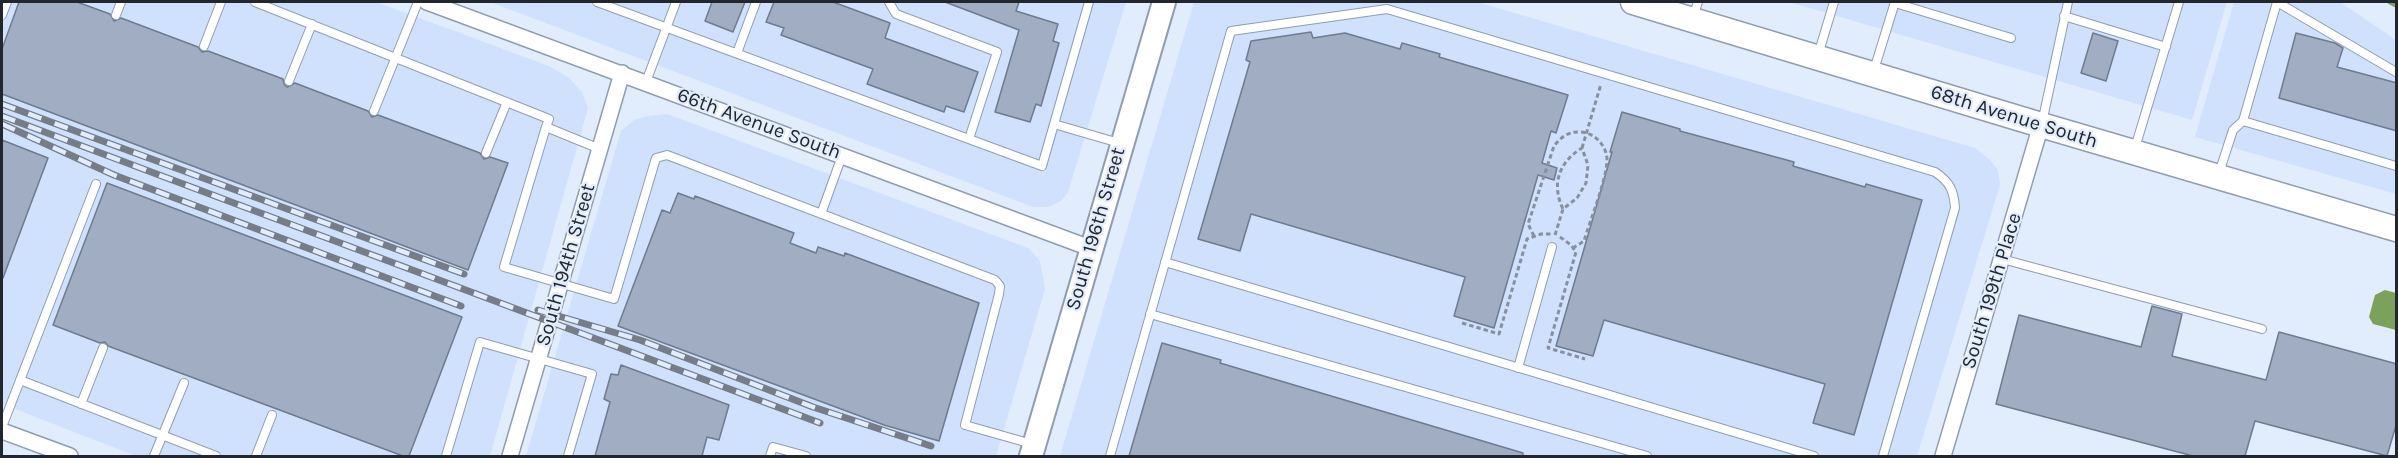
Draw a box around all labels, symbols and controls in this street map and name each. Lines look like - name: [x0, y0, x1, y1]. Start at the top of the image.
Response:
- street label: 68th Avenue South: [1928, 80, 2100, 154]
- street label: 66th Avenue South: [674, 83, 844, 165]
- street label: South 196th Street: [1061, 145, 1131, 313]
- street label: South 194th Street: [531, 181, 601, 349]
- street label: South 199th Place: [1957, 210, 2027, 372]

